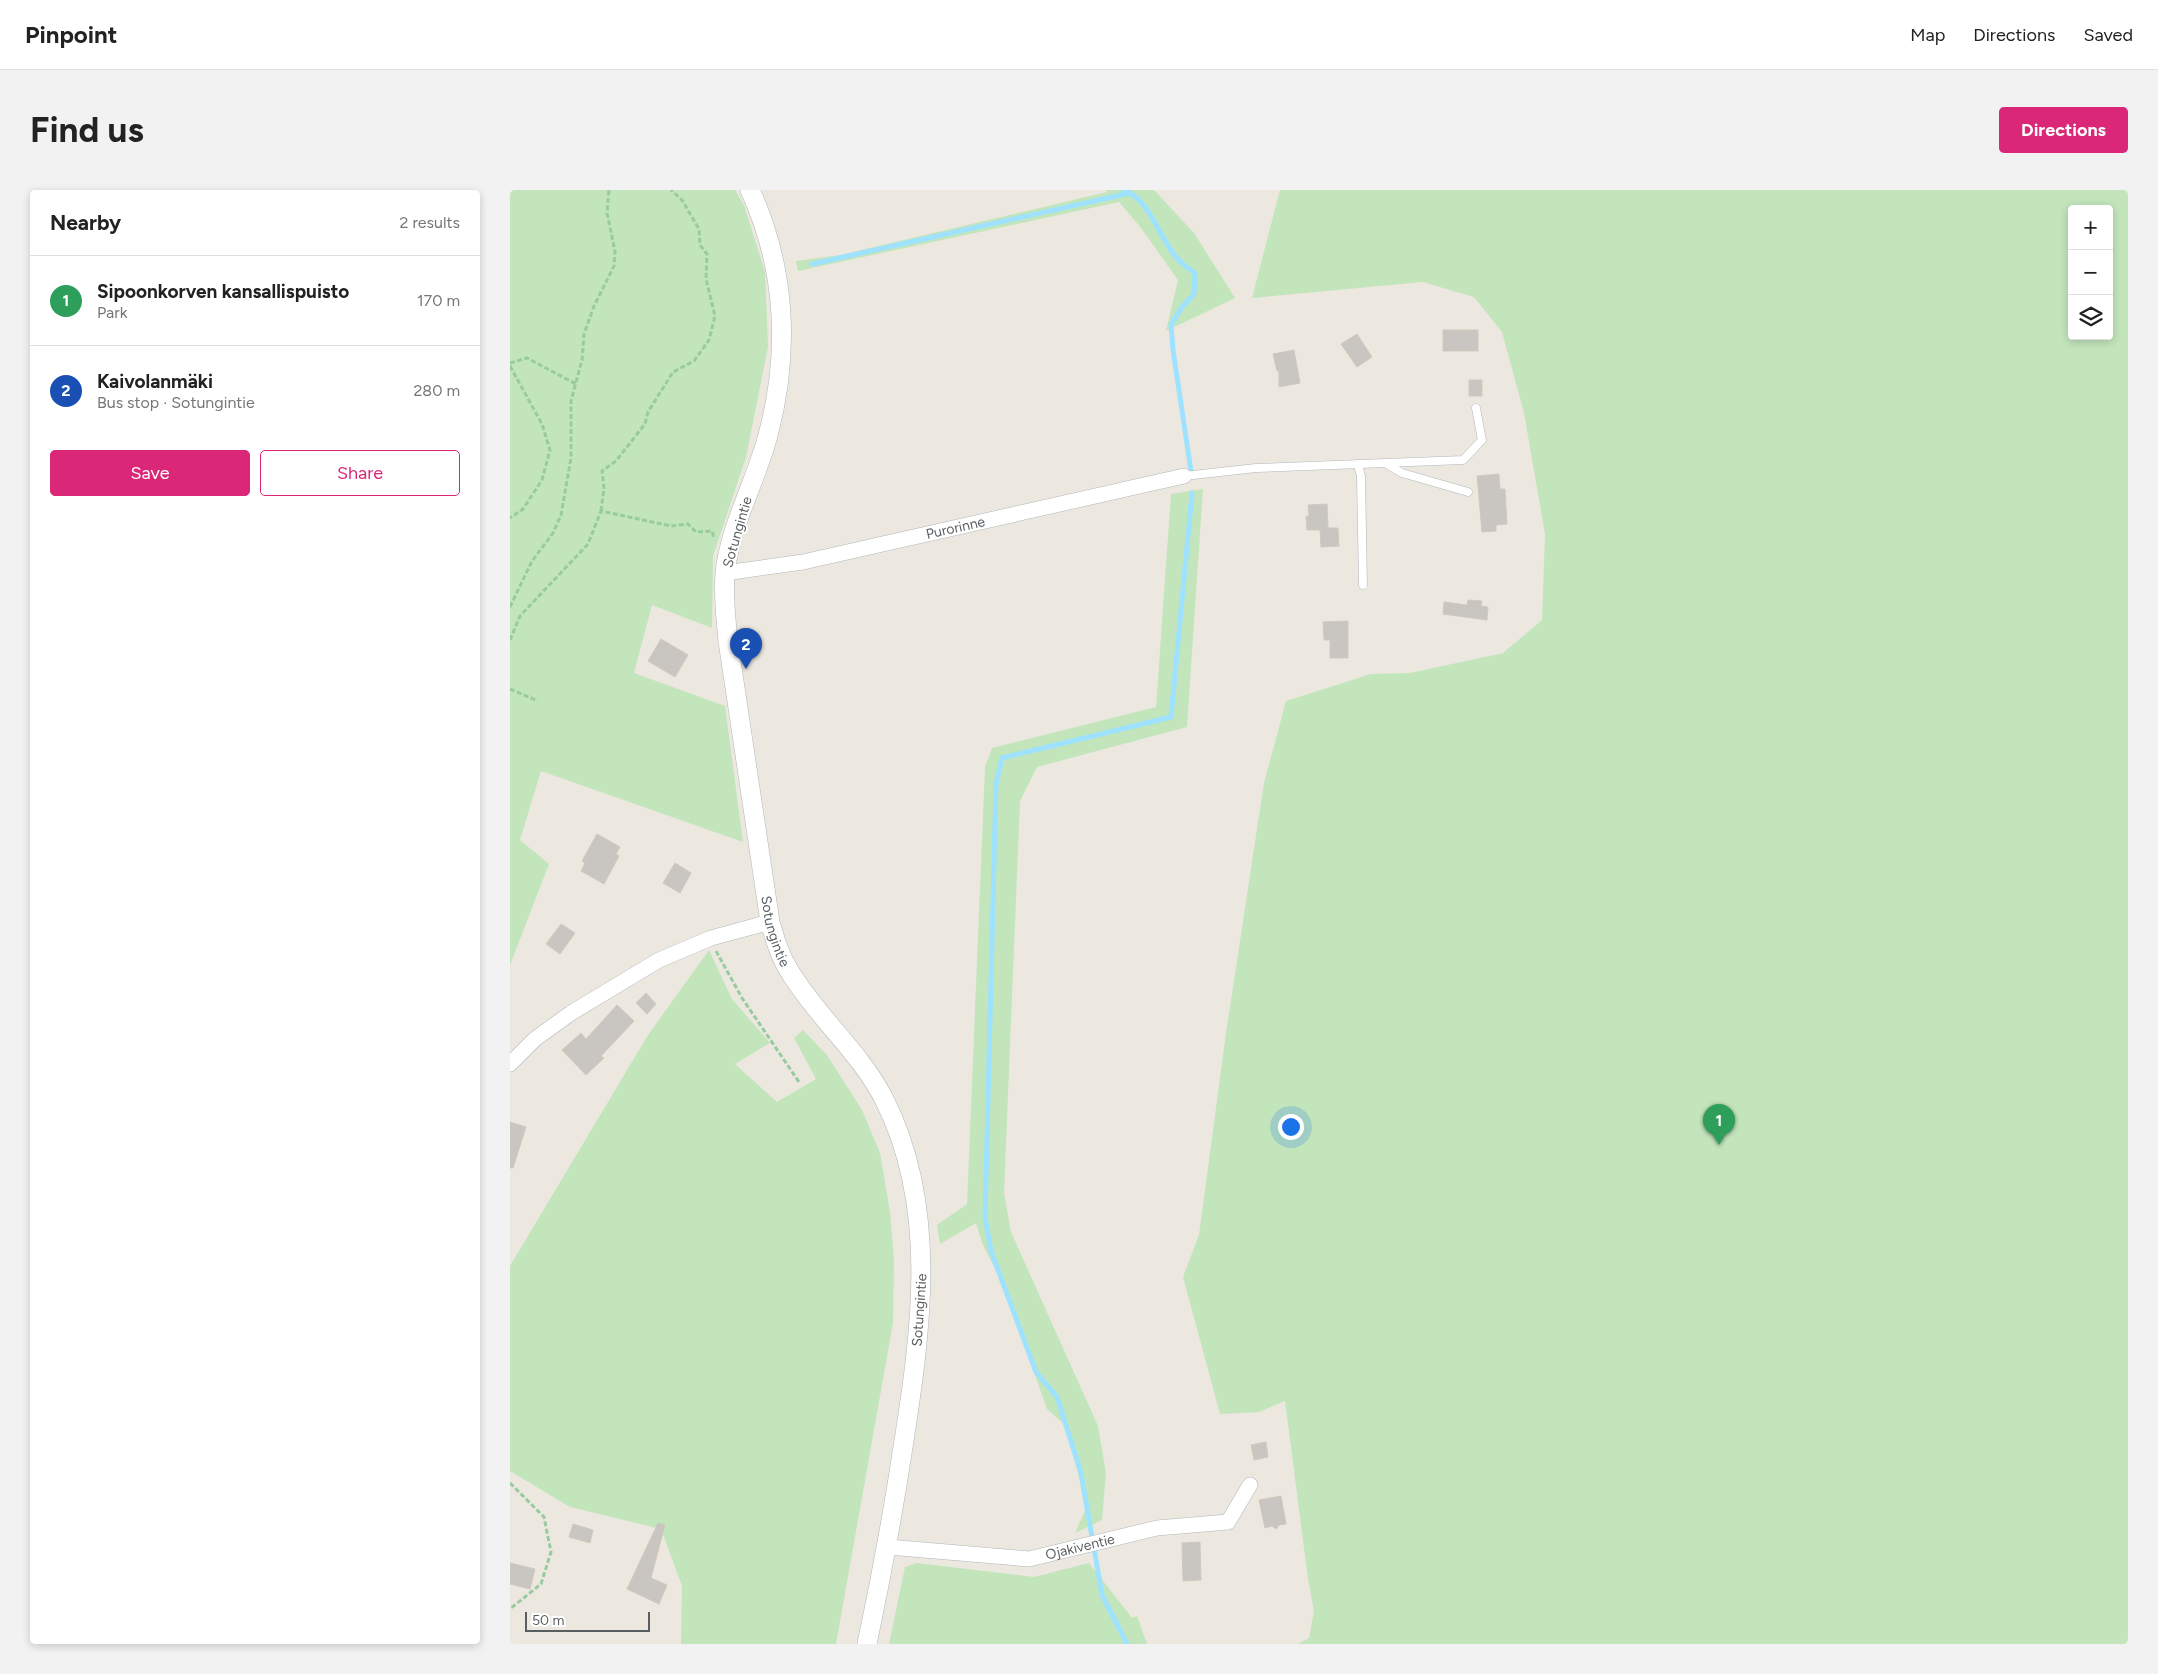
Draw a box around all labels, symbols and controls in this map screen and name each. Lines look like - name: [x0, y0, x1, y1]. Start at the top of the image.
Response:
- text: Pinpoint: [25, 20, 117, 49]
- text: Map: [1910, 24, 1945, 46]
- text: Directions: [1973, 24, 2055, 46]
- text: Saved: [2083, 24, 2133, 46]
- button: Directions: [1999, 107, 2128, 153]
- text: Find us: [30, 109, 144, 151]
- map controls: [2068, 205, 2113, 340]
- button: +: [2068, 205, 2113, 250]
- text: Nearby: [50, 210, 121, 235]
- text: 2 results: [400, 213, 460, 232]
- button: −: [2068, 250, 2113, 295]
- text: Sipoonkorven kansallispuisto: [97, 280, 349, 303]
- text: 1: [63, 291, 69, 310]
- text: 170 m: [417, 291, 460, 310]
- button: layers: [2068, 295, 2113, 340]
- text: Park: [97, 303, 127, 322]
- text: Kaivolanmäki: [97, 370, 213, 393]
- text: 2: [61, 381, 71, 400]
- text: 280 m: [413, 381, 460, 400]
- text: Bus stop · Sotungintie: [97, 393, 255, 412]
- button: Save: [50, 450, 250, 496]
- button: Share: [260, 450, 460, 496]
- street label: Sotungintie: [719, 494, 756, 570]
- street label: Purorinne: [924, 513, 987, 543]
- pin: 2: [730, 628, 762, 669]
- street label: Sotungintie: [757, 895, 793, 970]
- pin: 1: [1703, 1104, 1735, 1145]
- your location: [1278, 1114, 1304, 1140]
- street label: Sotungintie: [908, 1273, 931, 1347]
- street label: Ojakiventie: [1044, 1530, 1117, 1564]
- scale bar: [525, 1609, 650, 1632]
- text: 50 m: [532, 1612, 564, 1629]

